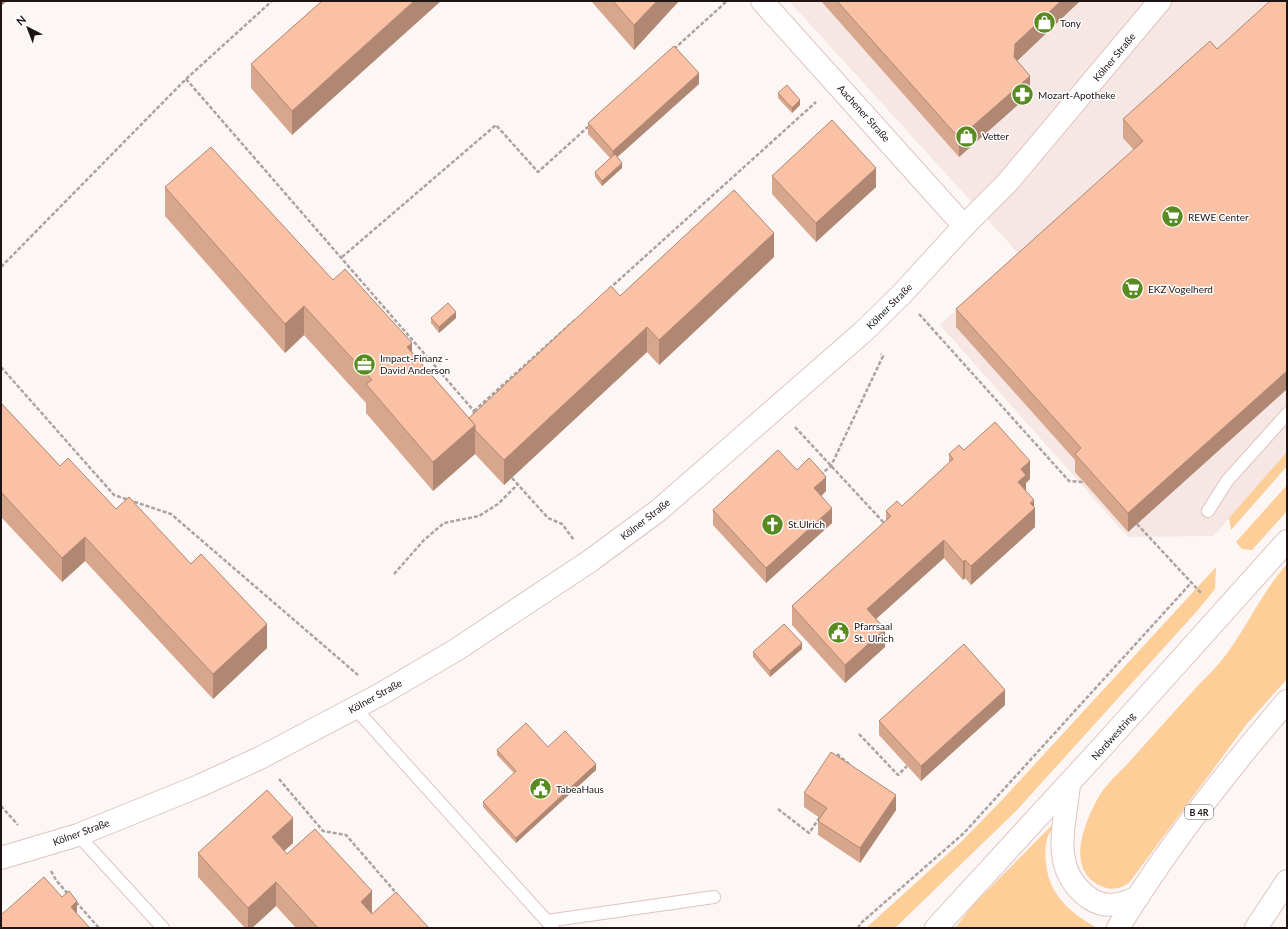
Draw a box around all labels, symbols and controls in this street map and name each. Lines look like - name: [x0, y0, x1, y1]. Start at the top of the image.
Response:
- north arrow: [8, 8, 48, 48]
- shop icon: Tony: [1031, 10, 1057, 36]
- text: N: [13, 13, 28, 28]
- place label: Tony: [1060, 17, 1082, 29]
- street label: Kölner Straße: [1090, 30, 1138, 84]
- street label: Aachener Straße: [835, 82, 893, 144]
- pharmacy icon: Mozart-Apotheke: [1010, 82, 1036, 108]
- place label: Mozart-Apotheke: [1038, 89, 1116, 101]
- shop icon: Vetter: [953, 123, 979, 149]
- place label: Vetter: [982, 130, 1009, 142]
- supermarket icon: REWE Center: [1159, 204, 1185, 230]
- place label: REWE Center: [1188, 211, 1249, 223]
- supermarket icon: EKZ Vogelherd: [1120, 276, 1146, 302]
- street label: Kölner Straße: [864, 281, 914, 331]
- place label: EKZ Vogelherd: [1148, 283, 1213, 295]
- office icon: Impact-Finanz - David Anderson: [352, 351, 378, 377]
- place label: Impact-Finanz - David Anderson: [380, 352, 450, 376]
- street label: Kölner Straße: [618, 496, 672, 542]
- church icon: St.Ulrich: [759, 511, 785, 537]
- place label: St.Ulrich: [788, 518, 825, 530]
- public building icon: Pfarrsaal St. Ulrich: [826, 619, 852, 645]
- place label: Pfarrsaal St. Ulrich: [854, 620, 894, 644]
- street label: Kölner Straße: [346, 676, 404, 716]
- street label: Nordwestring: [1088, 710, 1138, 762]
- public building icon: TabeaHaus: [527, 776, 553, 802]
- place label: TabeaHaus: [556, 783, 604, 795]
- road number: B 4R: [1185, 805, 1213, 819]
- street label: Kölner Straße: [51, 816, 111, 848]

